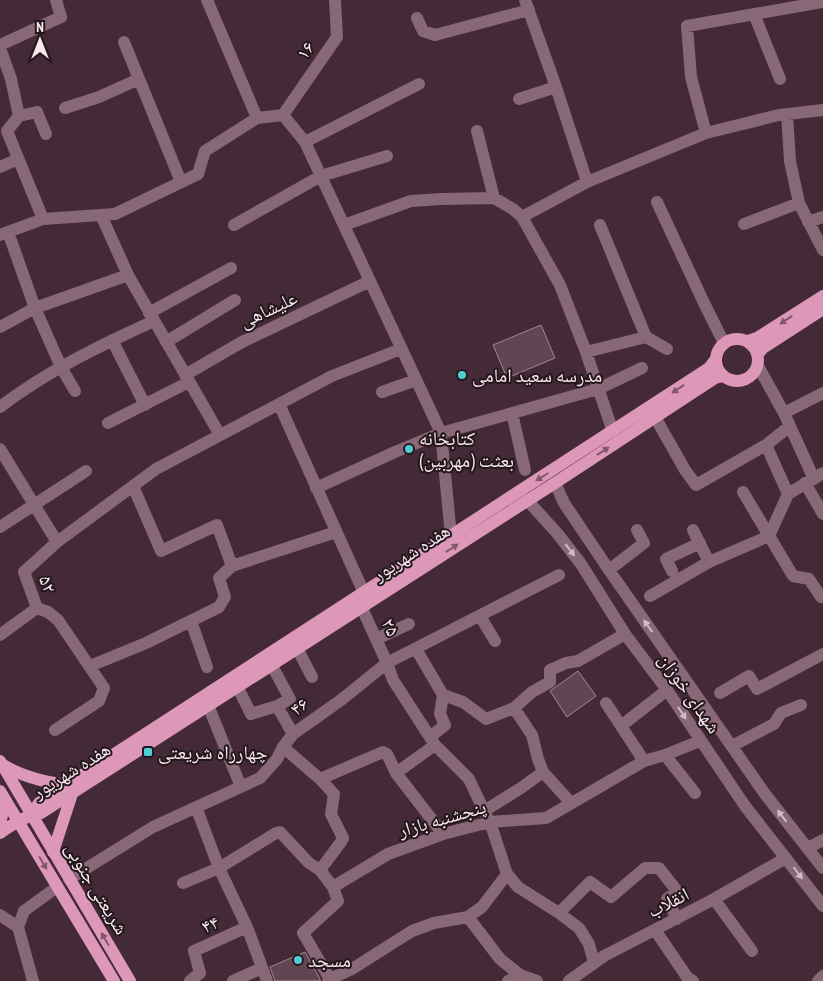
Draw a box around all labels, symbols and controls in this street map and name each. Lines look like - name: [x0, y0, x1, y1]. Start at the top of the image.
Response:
- north arrow: [15, 15, 65, 65]
- text: N: [36, 18, 44, 36]
- street label: ۱۶: [290, 36, 320, 64]
- street label: علیشاهی: [235, 285, 301, 333]
- one-way arrow: [779, 315, 793, 324]
- place label: مدرسه سعید امامی: [472, 363, 602, 387]
- marker: مدرسه سعید امامی: [456, 369, 468, 381]
- one-way arrow: [672, 384, 685, 394]
- place label: کتابخانه بعثت (مهربین): [419, 426, 514, 472]
- marker: کتابخانه بعثت (مهربین): [403, 443, 415, 455]
- one-way arrow: [596, 446, 610, 456]
- one-way arrow: [535, 472, 549, 482]
- street label: هفده شهریور: [367, 518, 454, 587]
- one-way arrow: [445, 543, 458, 553]
- one-way arrow: [565, 543, 575, 557]
- street label: ۵۲: [34, 572, 62, 596]
- street label: ۲۵: [377, 614, 405, 640]
- one-way arrow: [643, 619, 653, 633]
- street label: شهدای خوزان: [653, 648, 727, 738]
- street label: ۴۶: [285, 691, 313, 721]
- one-way arrow: [677, 706, 687, 720]
- street label: هفده شهریور: [26, 737, 115, 804]
- place label: چهارراه شریعتی: [158, 740, 268, 764]
- marker: چهارراه شریعتی: [142, 746, 154, 758]
- street label: پنجشنبه بازار: [394, 794, 489, 842]
- one-way arrow: [777, 810, 788, 823]
- street label: شریعتی جنوبی: [60, 838, 134, 938]
- one-way arrow: [38, 856, 47, 869]
- one-way arrow: [792, 866, 803, 879]
- street label: انقلاب: [643, 881, 693, 923]
- street label: ۴۴: [197, 910, 223, 938]
- one-way arrow: [101, 933, 110, 946]
- place label: مسجد: [308, 948, 351, 972]
- marker: مسجد: [292, 954, 304, 966]

